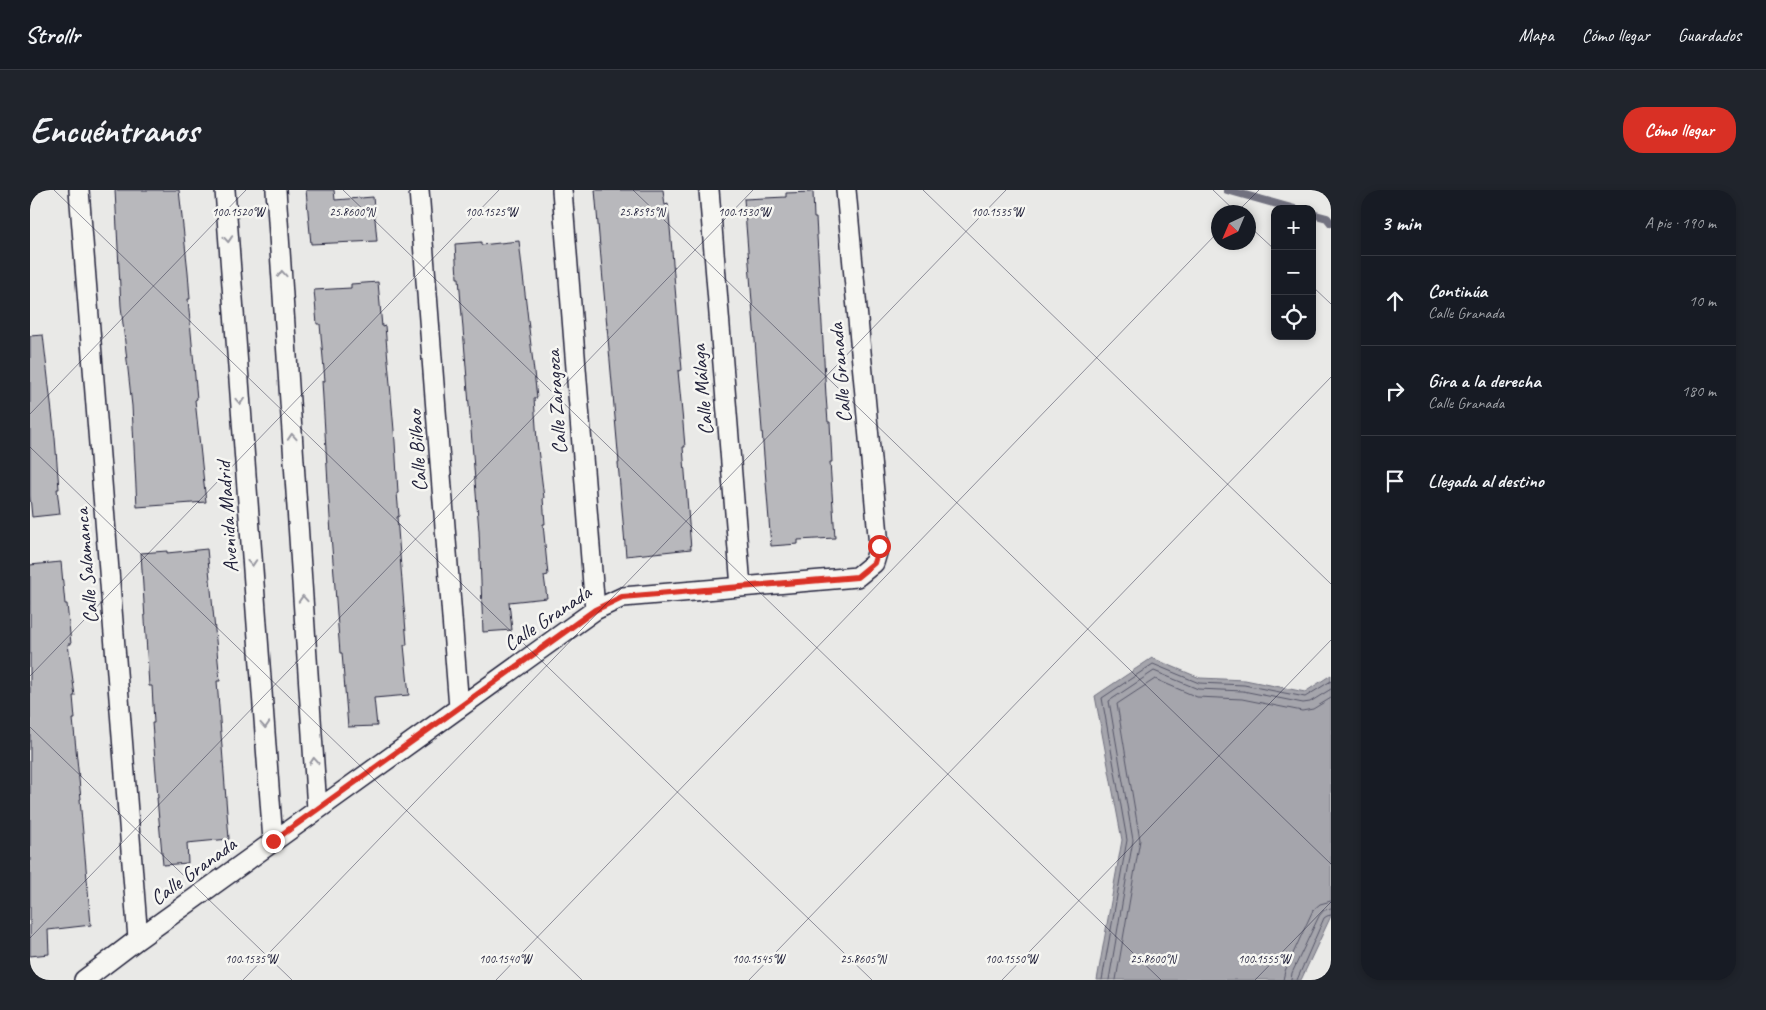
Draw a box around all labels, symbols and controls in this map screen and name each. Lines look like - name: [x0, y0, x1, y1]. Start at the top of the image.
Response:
- text: Strollr: [25, 20, 80, 50]
- text: Mapa: [1519, 24, 1554, 46]
- text: Cómo llegar: [1582, 24, 1650, 46]
- text: Guardados: [1678, 24, 1741, 46]
- button: Cómo llegar: [1623, 107, 1736, 153]
- text: Encuéntranos: [30, 108, 199, 153]
- text: 100.1520°W: [212, 204, 266, 220]
- text: 25.8600°N: [329, 204, 376, 220]
- text: 100.1525°W: [465, 204, 519, 220]
- text: 25.8595°N: [619, 204, 666, 220]
- text: 100.1530°W: [718, 204, 772, 220]
- text: 100.1535°W: [971, 204, 1025, 220]
- north arrow: [1211, 205, 1256, 250]
- map controls: [1271, 205, 1316, 340]
- button: +: [1271, 205, 1316, 250]
- text: 3 min: [1381, 210, 1421, 236]
- text: A pie · 190 m: [1645, 213, 1716, 233]
- one-way arrow: [223, 235, 234, 243]
- button: −: [1271, 250, 1316, 295]
- one-way arrow: [276, 270, 287, 278]
- text: Continúa: [1428, 279, 1487, 303]
- icon: ahead: [1381, 287, 1409, 315]
- text: 10 m: [1689, 291, 1716, 311]
- button: locate: [1271, 295, 1316, 340]
- text: Calle Granada: [1428, 303, 1504, 323]
- street label: Calle Granada: [823, 320, 857, 424]
- street label: Calle Málaga: [685, 342, 719, 436]
- street label: Calle Zaragoza: [539, 347, 573, 455]
- text: Gira a la derecha: [1428, 369, 1541, 393]
- icon: right: [1381, 377, 1409, 405]
- text: 180 m: [1682, 381, 1716, 401]
- text: Calle Granada: [1428, 393, 1504, 413]
- one-way arrow: [235, 397, 246, 405]
- street label: Calle Bilbao: [401, 407, 433, 493]
- one-way arrow: [287, 432, 298, 440]
- street label: Avenida Madrid: [210, 458, 244, 574]
- icon: arrive: [1381, 467, 1409, 495]
- text: Llegada al destino: [1428, 469, 1544, 493]
- street label: Calle Salamanca: [68, 505, 104, 625]
- route start: [868, 535, 891, 558]
- one-way arrow: [247, 559, 258, 567]
- street label: Calle Granada: [498, 578, 597, 657]
- one-way arrow: [298, 594, 309, 602]
- one-way arrow: [259, 721, 270, 729]
- one-way arrow: [309, 757, 320, 765]
- street label: Calle Granada: [145, 830, 242, 911]
- route end: [262, 830, 285, 853]
- text: 100.1535°W: [225, 951, 279, 967]
- text: 100.1540°W: [479, 951, 533, 967]
- text: 100.1545°W: [732, 951, 786, 967]
- text: 25.8605°N: [840, 951, 887, 967]
- text: 100.1550°W: [985, 951, 1039, 967]
- text: 25.8600°N: [1130, 951, 1177, 967]
- text: 100.1555°W: [1238, 951, 1292, 967]

